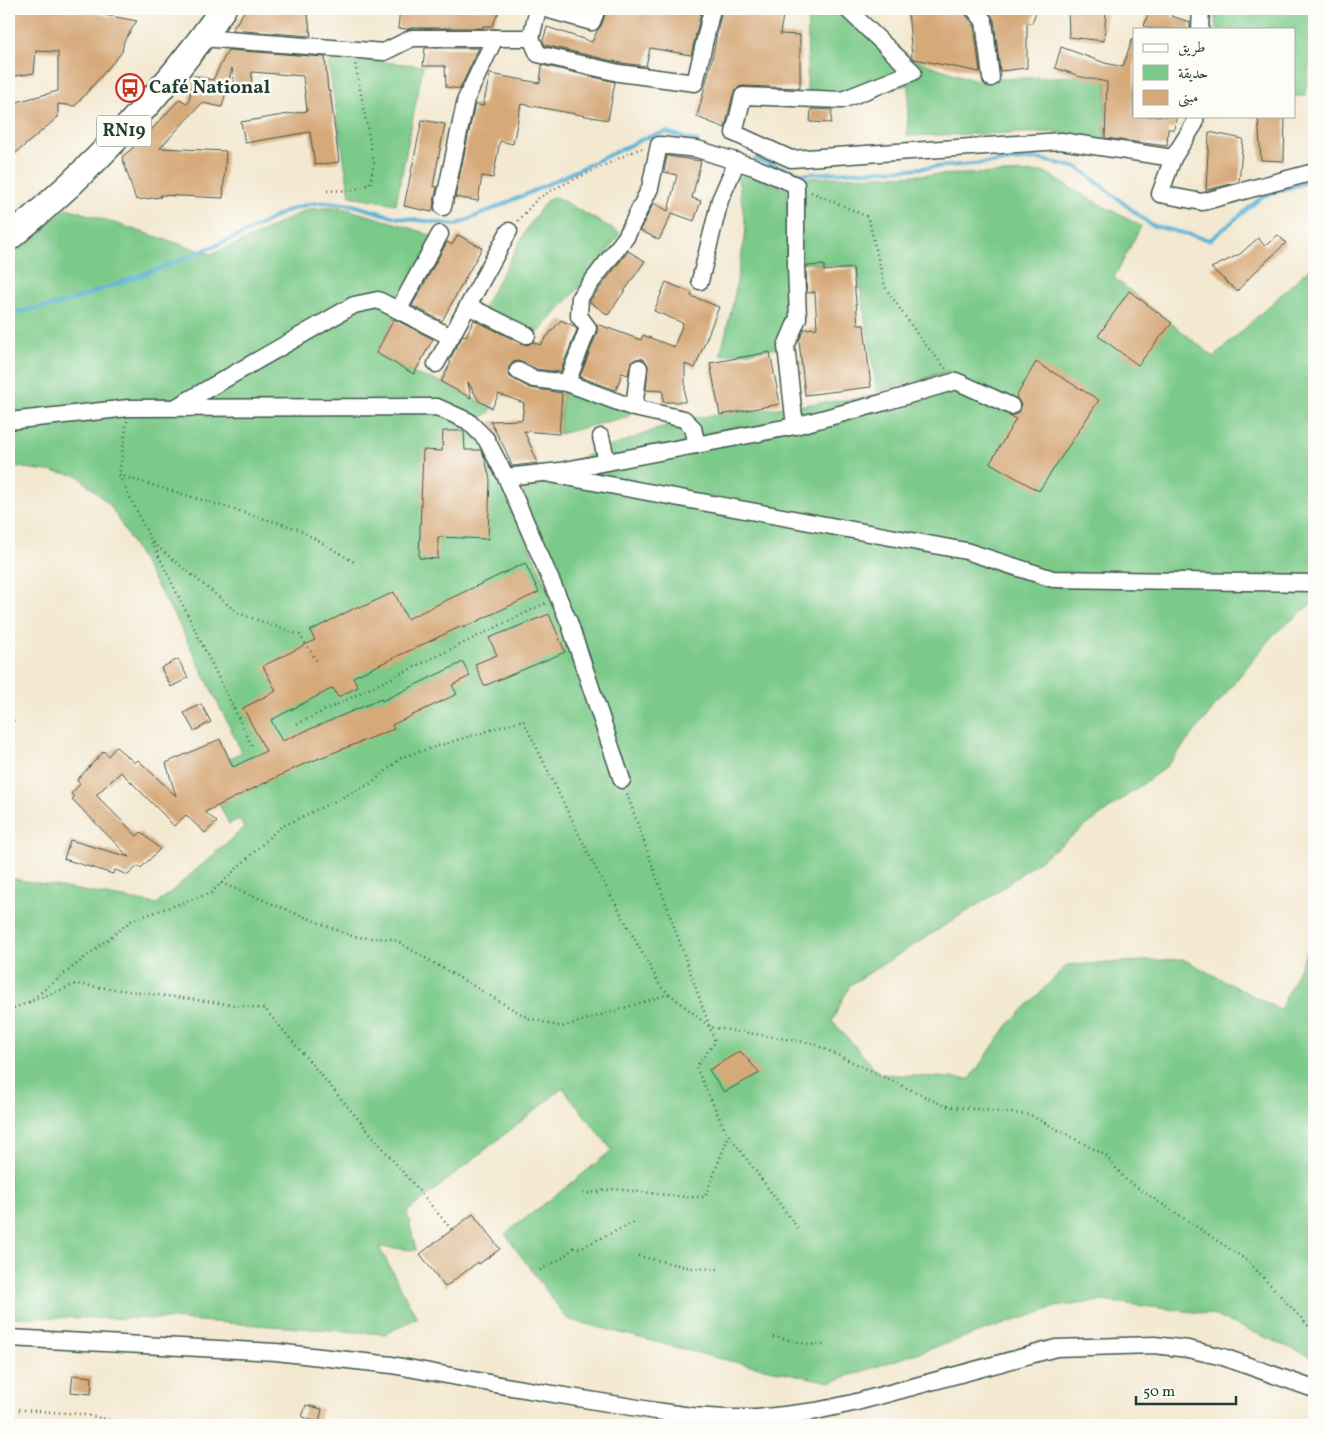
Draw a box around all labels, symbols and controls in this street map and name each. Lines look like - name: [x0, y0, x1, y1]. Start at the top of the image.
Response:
- legend: [1133, 28, 1296, 118]
- text: طريق: [1178, 38, 1205, 59]
- text: حديقة: [1178, 64, 1208, 85]
- bus stop icon: Café National: [115, 73, 145, 103]
- place label: Café National: [149, 75, 270, 101]
- text: مبنى: [1178, 88, 1198, 109]
- road number: RN19: [96, 115, 152, 146]
- scale bar: [1136, 1374, 1236, 1406]
- text: 50 m: [1143, 1382, 1175, 1403]

